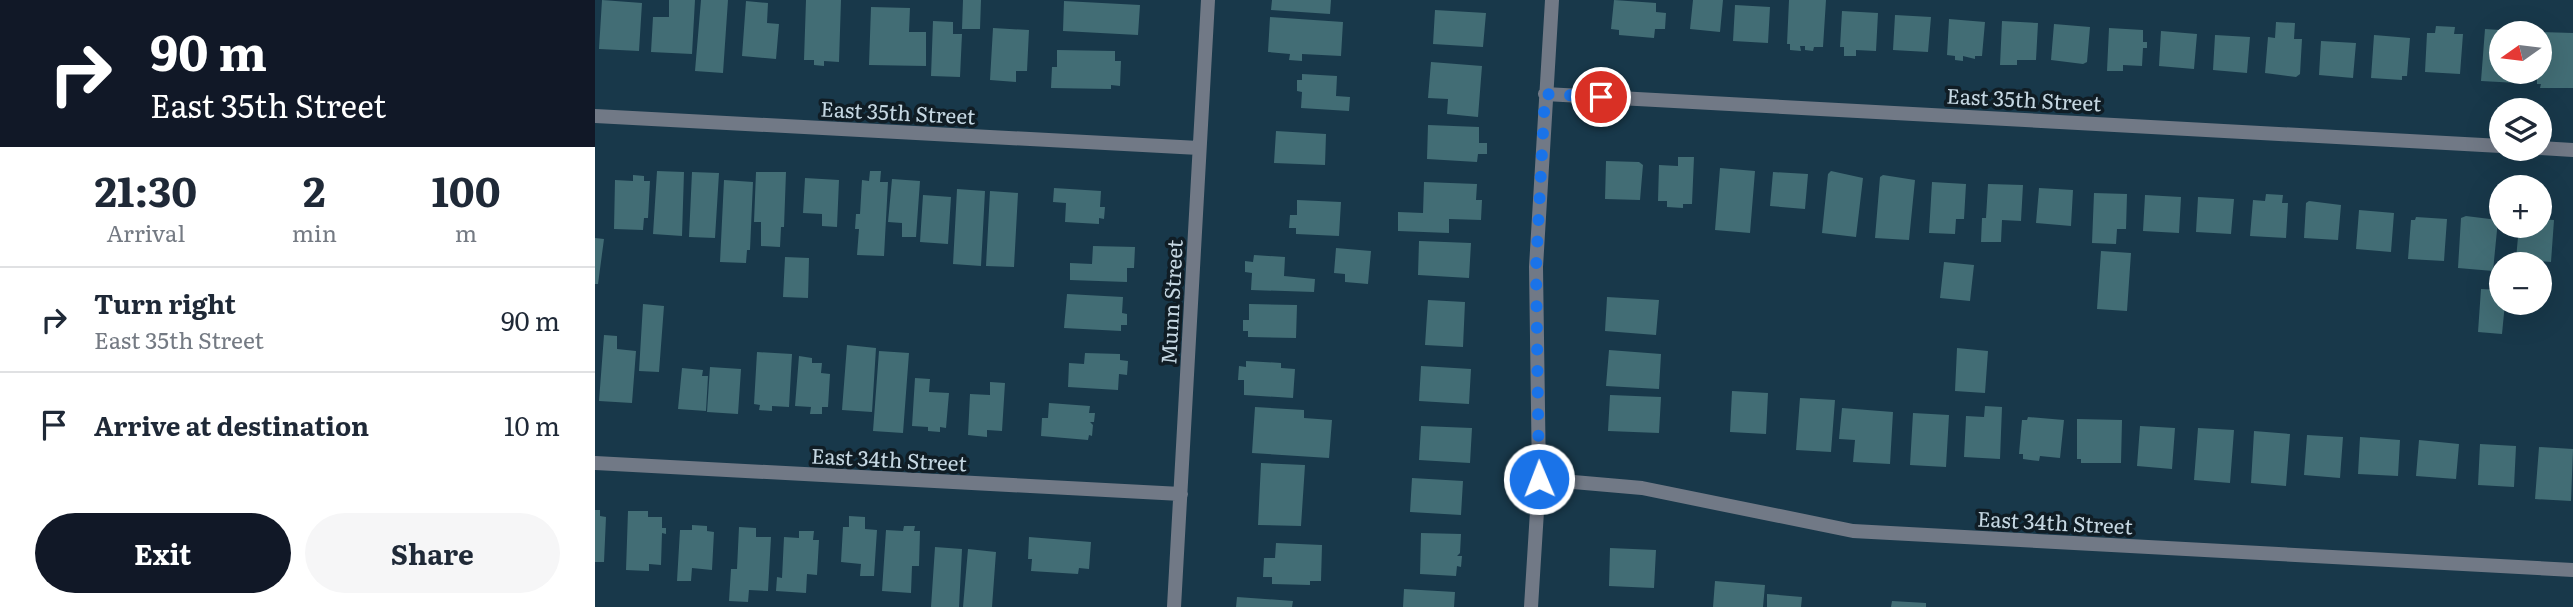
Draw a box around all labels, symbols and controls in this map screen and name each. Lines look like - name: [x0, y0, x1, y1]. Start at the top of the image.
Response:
- text: 90 m: [150, 13, 267, 86]
- north arrow: [2489, 21, 2551, 84]
- map controls: [2489, 21, 2552, 315]
- icon: right: [35, 28, 126, 119]
- pin: [1571, 67, 1631, 127]
- icon: arrive: [1582, 78, 1620, 116]
- street label: East 35th Street: [1946, 78, 2103, 118]
- text: East 35th Street: [150, 80, 386, 128]
- street label: East 35th Street: [820, 91, 977, 131]
- button: layers: [2489, 98, 2552, 161]
- text: 21:30: [94, 158, 197, 220]
- text: 2: [303, 158, 326, 220]
- text: 100: [431, 158, 501, 220]
- button: +: [2489, 175, 2552, 238]
- text: Arrival: [107, 215, 185, 249]
- text: min: [292, 215, 337, 249]
- text: m: [455, 215, 477, 249]
- street label: Munn Street: [1151, 238, 1189, 365]
- button: −: [2489, 252, 2552, 315]
- text: Turn right: [94, 283, 236, 322]
- text: 90 m: [501, 300, 560, 339]
- icon: right: [35, 301, 73, 339]
- text: East 35th Street: [94, 322, 264, 356]
- text: Arrive at destination: [94, 405, 369, 444]
- text: 10 m: [504, 405, 560, 444]
- icon: arrive: [35, 406, 73, 444]
- street label: East 34th Street: [810, 438, 968, 478]
- position arrow: [1502, 442, 1576, 516]
- street label: East 34th Street: [1976, 501, 2134, 541]
- button: Exit: [35, 513, 291, 593]
- button: Share: [305, 513, 560, 593]

